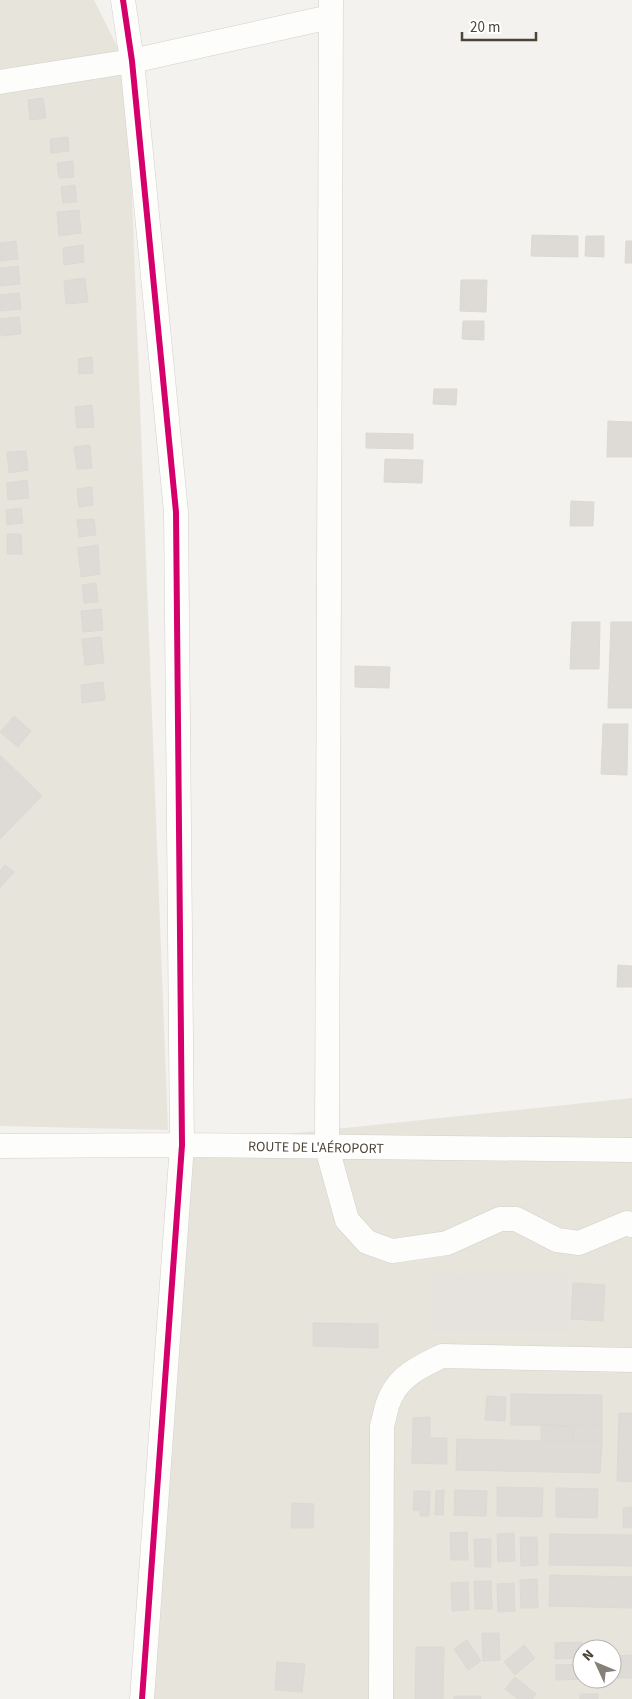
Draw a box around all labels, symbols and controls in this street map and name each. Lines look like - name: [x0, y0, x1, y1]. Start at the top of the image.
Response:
- scale bar: [462, 10, 536, 42]
- text: 20 m: [470, 17, 500, 38]
- street label: ROUTE DE L'AÉROPORT: [248, 1137, 385, 1159]
- north arrow: [572, 1639, 622, 1689]
- text: N: [578, 1645, 599, 1666]

